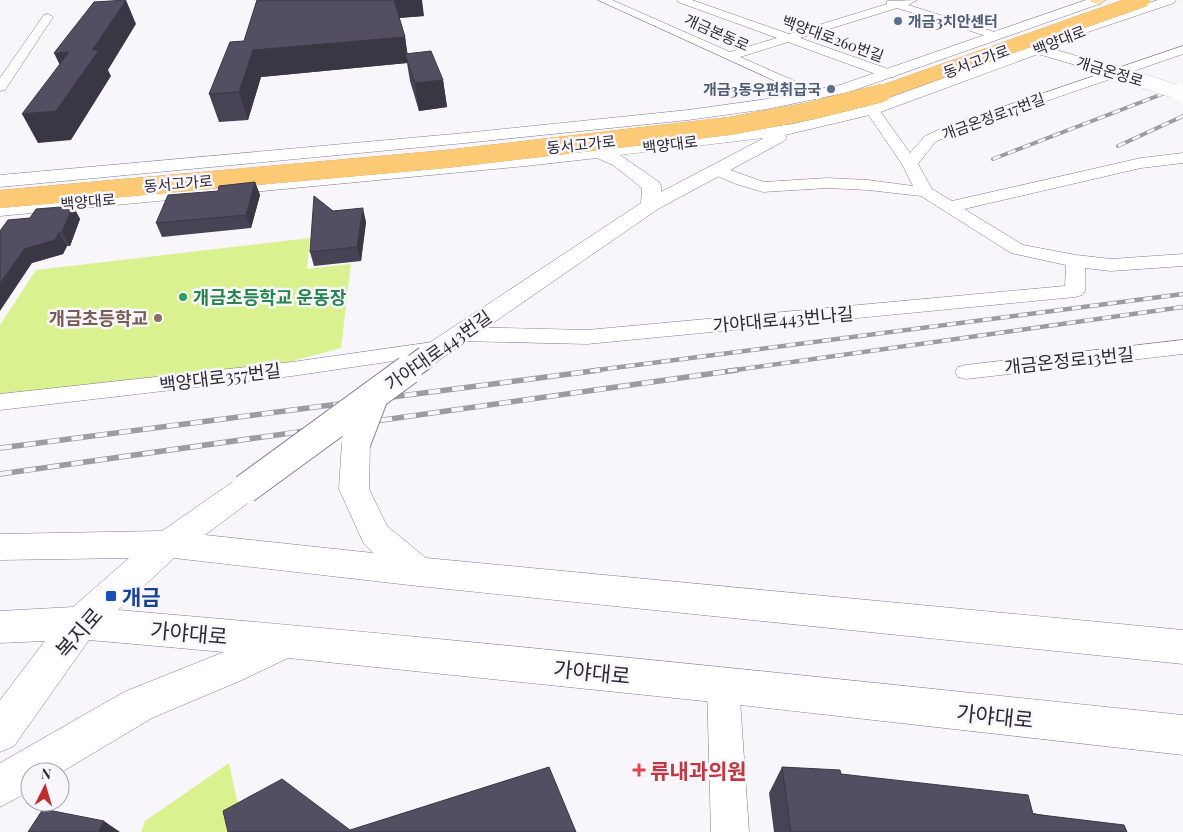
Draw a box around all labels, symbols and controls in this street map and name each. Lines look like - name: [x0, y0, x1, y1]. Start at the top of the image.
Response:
- street label: 개금본동로: [681, 9, 753, 55]
- street label: 백양대로260번길: [779, 10, 887, 66]
- place label: 개금3치안센터: [908, 11, 998, 31]
- marker: 개금3치안센터: [892, 15, 904, 27]
- street label: 백양대로: [1030, 20, 1088, 60]
- street label: 동서고가로: [940, 40, 1012, 82]
- street label: 개금온정로: [1074, 51, 1146, 91]
- place label: 개금3동우편취급국: [703, 79, 821, 99]
- marker: 개금3동우편취급국: [825, 83, 837, 95]
- street label: 개금온정로17번길: [939, 88, 1047, 144]
- street label: 동서고가로: [546, 130, 616, 158]
- street label: 백양대로: [641, 131, 699, 157]
- street label: 동서고가로: [143, 170, 213, 196]
- street label: 백양대로: [60, 189, 116, 213]
- place label: 개금초등학교 운동장: [193, 285, 347, 309]
- marker: 개금초등학교 운동장: [177, 291, 189, 303]
- street label: 가야대로443번나길: [711, 301, 855, 337]
- street label: 가야대로443번길: [380, 304, 496, 396]
- place label: 개금초등학교: [49, 306, 148, 330]
- marker: 개금초등학교: [152, 312, 164, 324]
- street label: 개금온정로13번길: [1003, 341, 1135, 379]
- street label: 백양대로357번길: [158, 358, 282, 396]
- place label: 개금: [122, 582, 161, 610]
- marker: 개금: [104, 589, 118, 603]
- street label: 복지로: [48, 601, 108, 663]
- street label: 가야대로: [149, 615, 229, 649]
- street label: 가야대로: [552, 653, 632, 689]
- street label: 가야대로: [955, 697, 1035, 733]
- place label: 류내과의원: [650, 756, 747, 784]
- north arrow: [20, 762, 70, 812]
- marker: 류내과의원: [632, 763, 646, 777]
- text: N: [40, 764, 52, 783]

